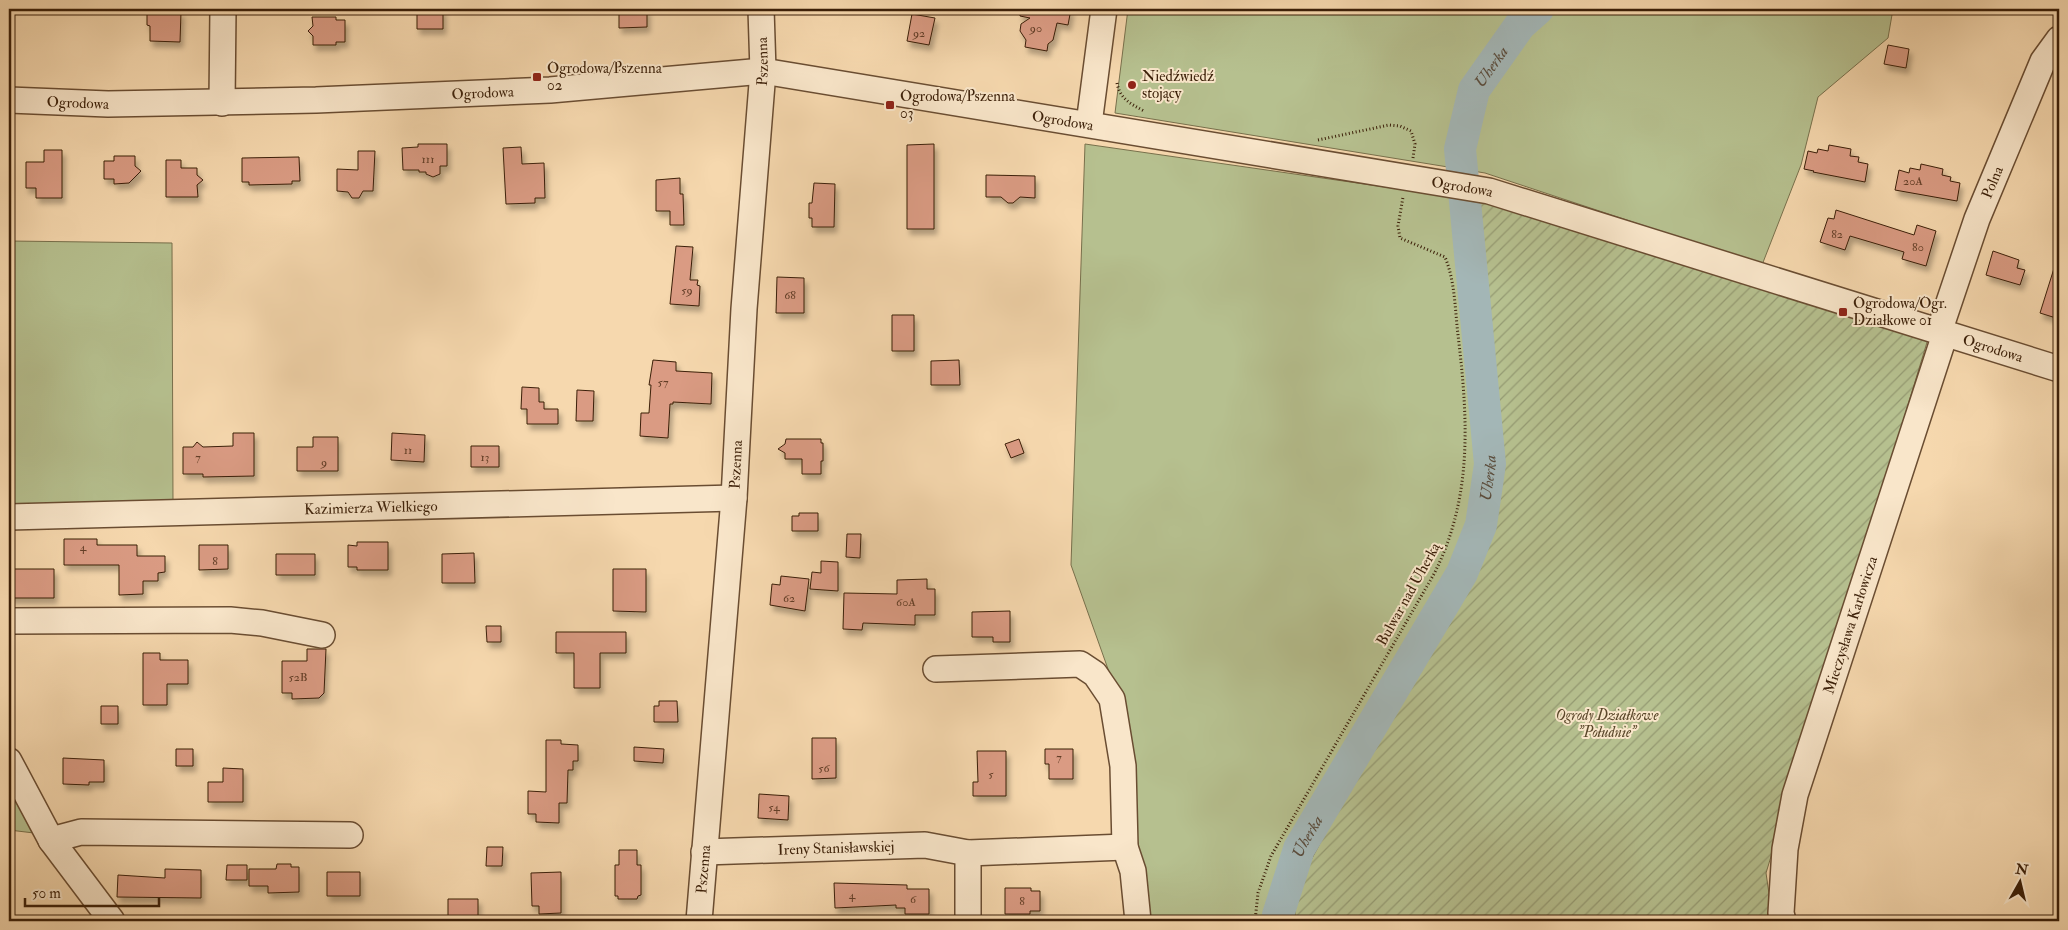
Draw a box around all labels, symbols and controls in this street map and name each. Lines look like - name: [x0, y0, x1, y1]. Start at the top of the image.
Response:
- house number: 90: [1029, 21, 1042, 36]
- house number: 92: [912, 26, 925, 41]
- street label: Pszenna: [753, 36, 773, 87]
- water label: Uherka: [1470, 43, 1513, 92]
- place label: Ogrodowa/Pszenna 02: [547, 59, 663, 95]
- place label: Niedźwiedź stojący: [1142, 67, 1214, 103]
- marker: Ogrodowa/Pszenna 02: [531, 71, 543, 83]
- marker: Niedźwiedź stojący: [1126, 79, 1138, 91]
- street label: Ogrodowa: [451, 83, 515, 104]
- place label: Ogrodowa/Pszenna 03: [900, 87, 1016, 123]
- street label: Ogrodowa: [46, 93, 110, 114]
- marker: Ogrodowa/Pszenna 03: [884, 99, 896, 111]
- street label: Ogrodowa: [1030, 107, 1096, 136]
- house number: 111: [422, 152, 434, 167]
- street label: Polna: [1978, 163, 2008, 201]
- street label: Ogrodowa: [1430, 173, 1496, 202]
- house number: 20A: [1903, 174, 1923, 189]
- house number: 82: [1831, 227, 1843, 242]
- house number: 80: [1912, 240, 1924, 255]
- house number: 59: [681, 283, 693, 298]
- house number: 68: [784, 288, 796, 303]
- place label: Ogrodowa/Ogr. Działkowe 01: [1853, 294, 1947, 330]
- marker: Ogrodowa/Ogr. Działkowe 01: [1837, 306, 1849, 318]
- street label: Ogrodowa: [1960, 331, 2026, 367]
- house number: 57: [658, 375, 669, 390]
- street label: Pszenna: [725, 439, 747, 489]
- house number: 11: [404, 443, 412, 458]
- house number: 7: [195, 450, 201, 465]
- house number: 13: [481, 450, 489, 465]
- water label: Uherka: [1476, 454, 1501, 502]
- house number: 9: [320, 455, 327, 470]
- street label: Kazimierza Wielkiego: [304, 497, 438, 519]
- street label: Bulwar nad Uherką: [1372, 538, 1446, 649]
- house number: 4: [80, 540, 87, 555]
- street label: Mieczysława Karłowicza: [1819, 553, 1882, 697]
- house number: 8: [212, 554, 218, 569]
- house number: 62: [783, 591, 795, 606]
- house number: 60A: [896, 595, 916, 610]
- house number: 52B: [288, 670, 308, 685]
- park label: Ogrody Działkowe "Południe": [1556, 706, 1659, 742]
- house number: 7: [1056, 750, 1062, 765]
- house number: 56: [818, 761, 831, 776]
- house number: 5: [988, 767, 994, 782]
- house number: 54: [768, 800, 780, 815]
- water label: Uherka: [1288, 812, 1328, 860]
- street label: Ireny Stanisławskiej: [777, 837, 895, 860]
- street label: Pszenna: [692, 843, 715, 894]
- north arrow: [1996, 858, 2046, 908]
- text: N: [2013, 860, 2030, 879]
- scale bar: [25, 875, 159, 907]
- text: 50 m: [32, 884, 61, 903]
- house number: 4: [849, 888, 856, 903]
- house number: 6: [910, 892, 917, 907]
- house number: 8: [1019, 894, 1025, 909]

